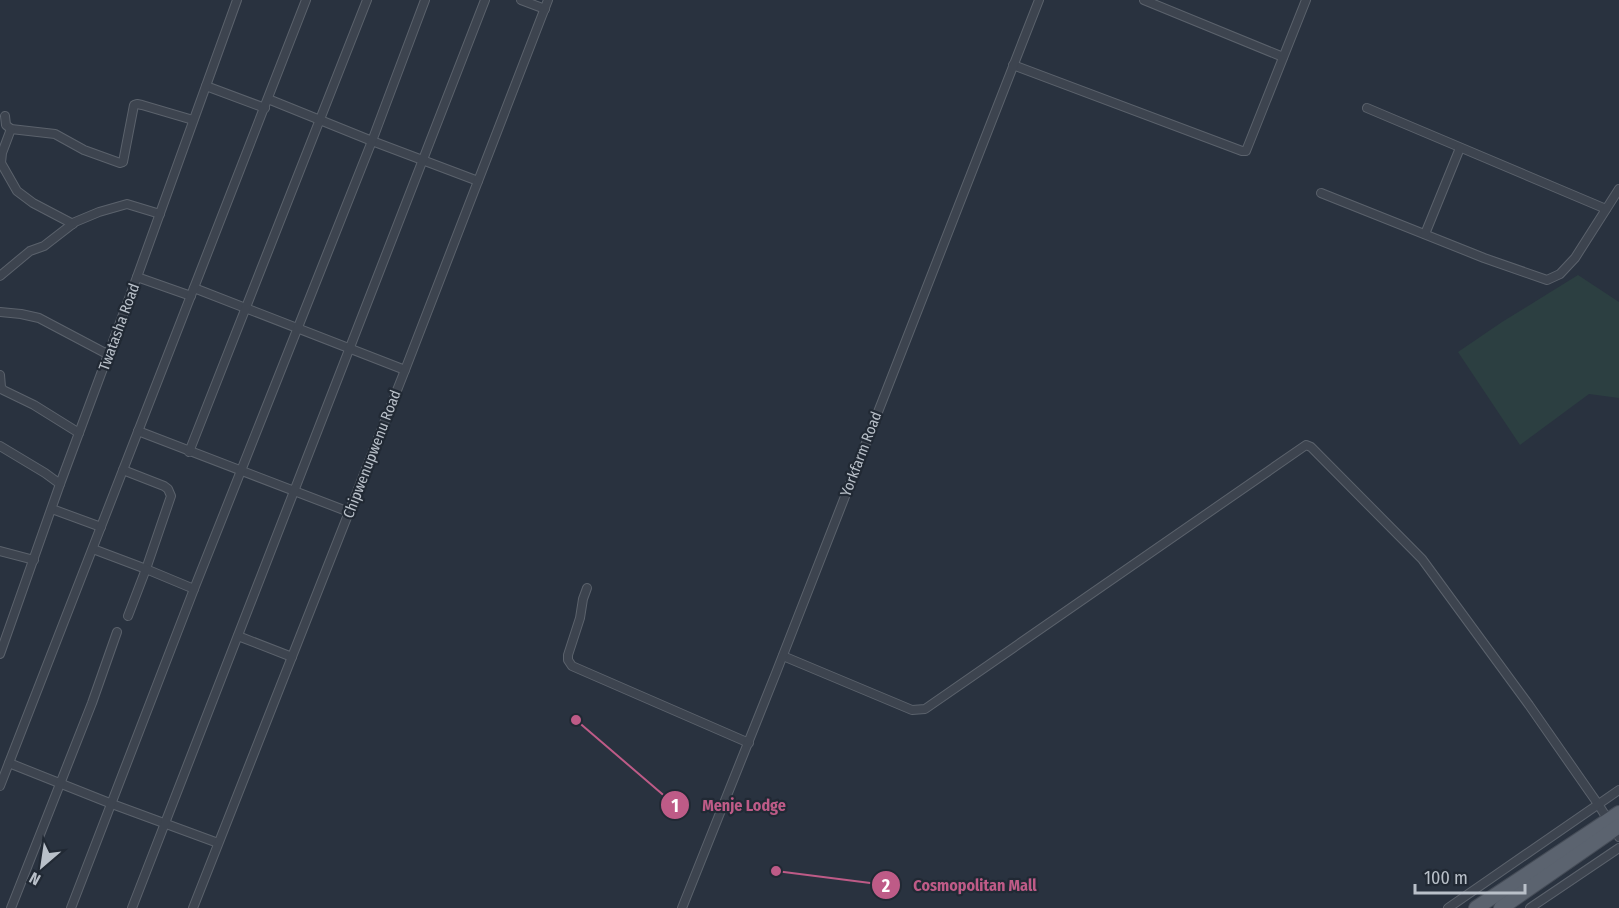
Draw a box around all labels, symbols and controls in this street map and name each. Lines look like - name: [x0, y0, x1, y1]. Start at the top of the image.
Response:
- street label: Twatasha Road: [95, 281, 143, 373]
- street label: Chipwenupwenu Road: [339, 387, 405, 521]
- street label: Yorkfarm Road: [837, 409, 885, 499]
- callout: Menje Lodge: [660, 788, 798, 822]
- text: 1: [671, 795, 679, 817]
- text: Menje Lodge: [702, 796, 786, 815]
- north arrow: [12, 836, 72, 896]
- scale bar: [1415, 857, 1524, 895]
- text: 100 m: [1424, 867, 1468, 889]
- text: N: [26, 868, 44, 889]
- callout: Cosmopolitan Mall: [871, 868, 1048, 902]
- text: 2: [881, 875, 890, 897]
- text: Cosmopolitan Mall: [913, 876, 1037, 895]

